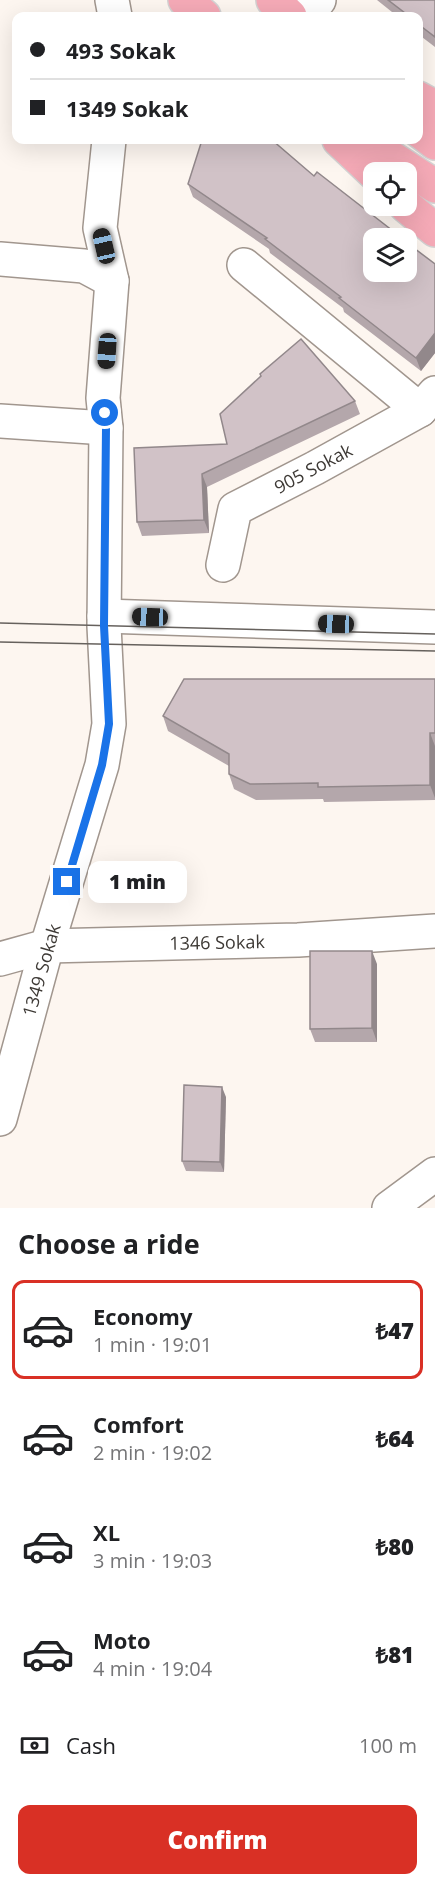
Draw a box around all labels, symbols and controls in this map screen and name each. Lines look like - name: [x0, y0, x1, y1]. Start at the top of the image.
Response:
- text: 493 Sokak: [66, 35, 176, 65]
- text: 1349 Sokak: [66, 93, 188, 123]
- map controls: [363, 162, 417, 282]
- button: locate: [363, 162, 417, 216]
- car: [91, 226, 117, 266]
- button: layers: [363, 228, 417, 282]
- car: [97, 332, 117, 370]
- route start: [91, 399, 118, 426]
- street label: 905 Sokak: [270, 437, 357, 499]
- car: [132, 607, 168, 627]
- car: [318, 614, 354, 634]
- callout: 1 min: [88, 861, 187, 903]
- route end: [53, 868, 80, 895]
- text: 1 min: [109, 868, 166, 895]
- street label: 1349 Sokak: [16, 920, 66, 1019]
- street label: 1346 Sokak: [169, 929, 265, 955]
- text: Choose a ride: [18, 1225, 200, 1262]
- text: Economy: [93, 1301, 192, 1331]
- icon: car: [21, 1303, 75, 1357]
- text: ₺47: [376, 1315, 414, 1345]
- text: 1 min · 19:01: [93, 1331, 212, 1358]
- text: Comfort: [93, 1409, 184, 1439]
- icon: car: [21, 1411, 75, 1465]
- text: ₺64: [376, 1423, 414, 1453]
- text: 2 min · 19:02: [93, 1439, 212, 1466]
- text: XL: [93, 1517, 120, 1547]
- icon: car: [21, 1519, 75, 1573]
- text: ₺80: [376, 1531, 414, 1561]
- text: 3 min · 19:03: [93, 1547, 212, 1574]
- text: Moto: [93, 1625, 151, 1655]
- icon: car: [21, 1627, 75, 1681]
- text: ₺81: [376, 1639, 414, 1669]
- text: 4 min · 19:04: [93, 1655, 212, 1682]
- icon: cash: [18, 1729, 51, 1762]
- text: Cash: [66, 1730, 116, 1760]
- text: 100 m: [359, 1732, 417, 1759]
- button: Confirm: [18, 1805, 417, 1874]

